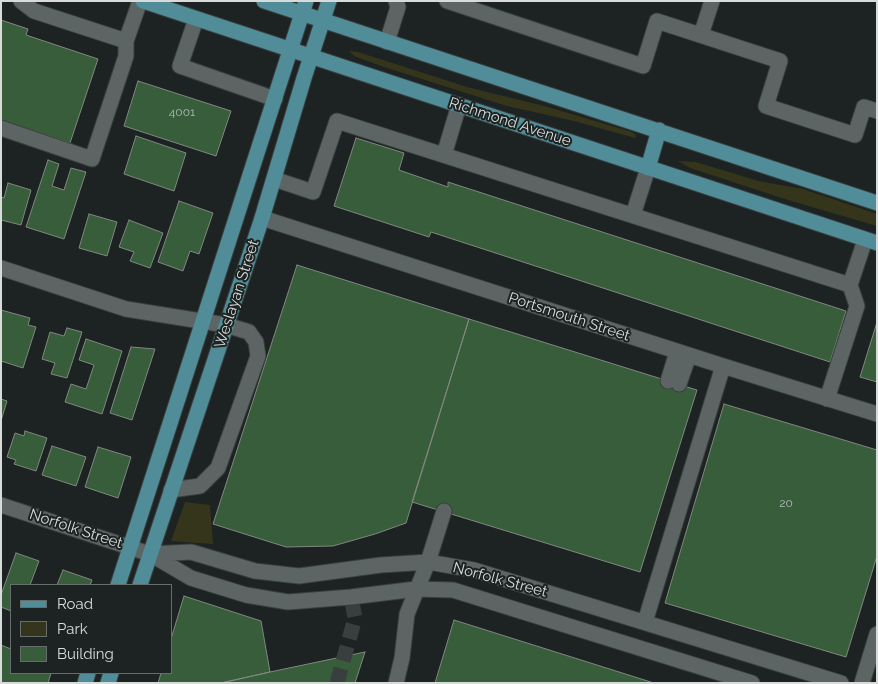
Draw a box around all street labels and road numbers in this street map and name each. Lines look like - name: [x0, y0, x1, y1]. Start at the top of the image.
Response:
- street label: Richmond Avenue: [447, 94, 573, 150]
- street label: Weslayan Street: [211, 237, 263, 351]
- street label: Portsmouth Street: [506, 289, 632, 345]
- street label: Norfolk Street: [27, 505, 125, 553]
- street label: Norfolk Street: [451, 559, 549, 601]

